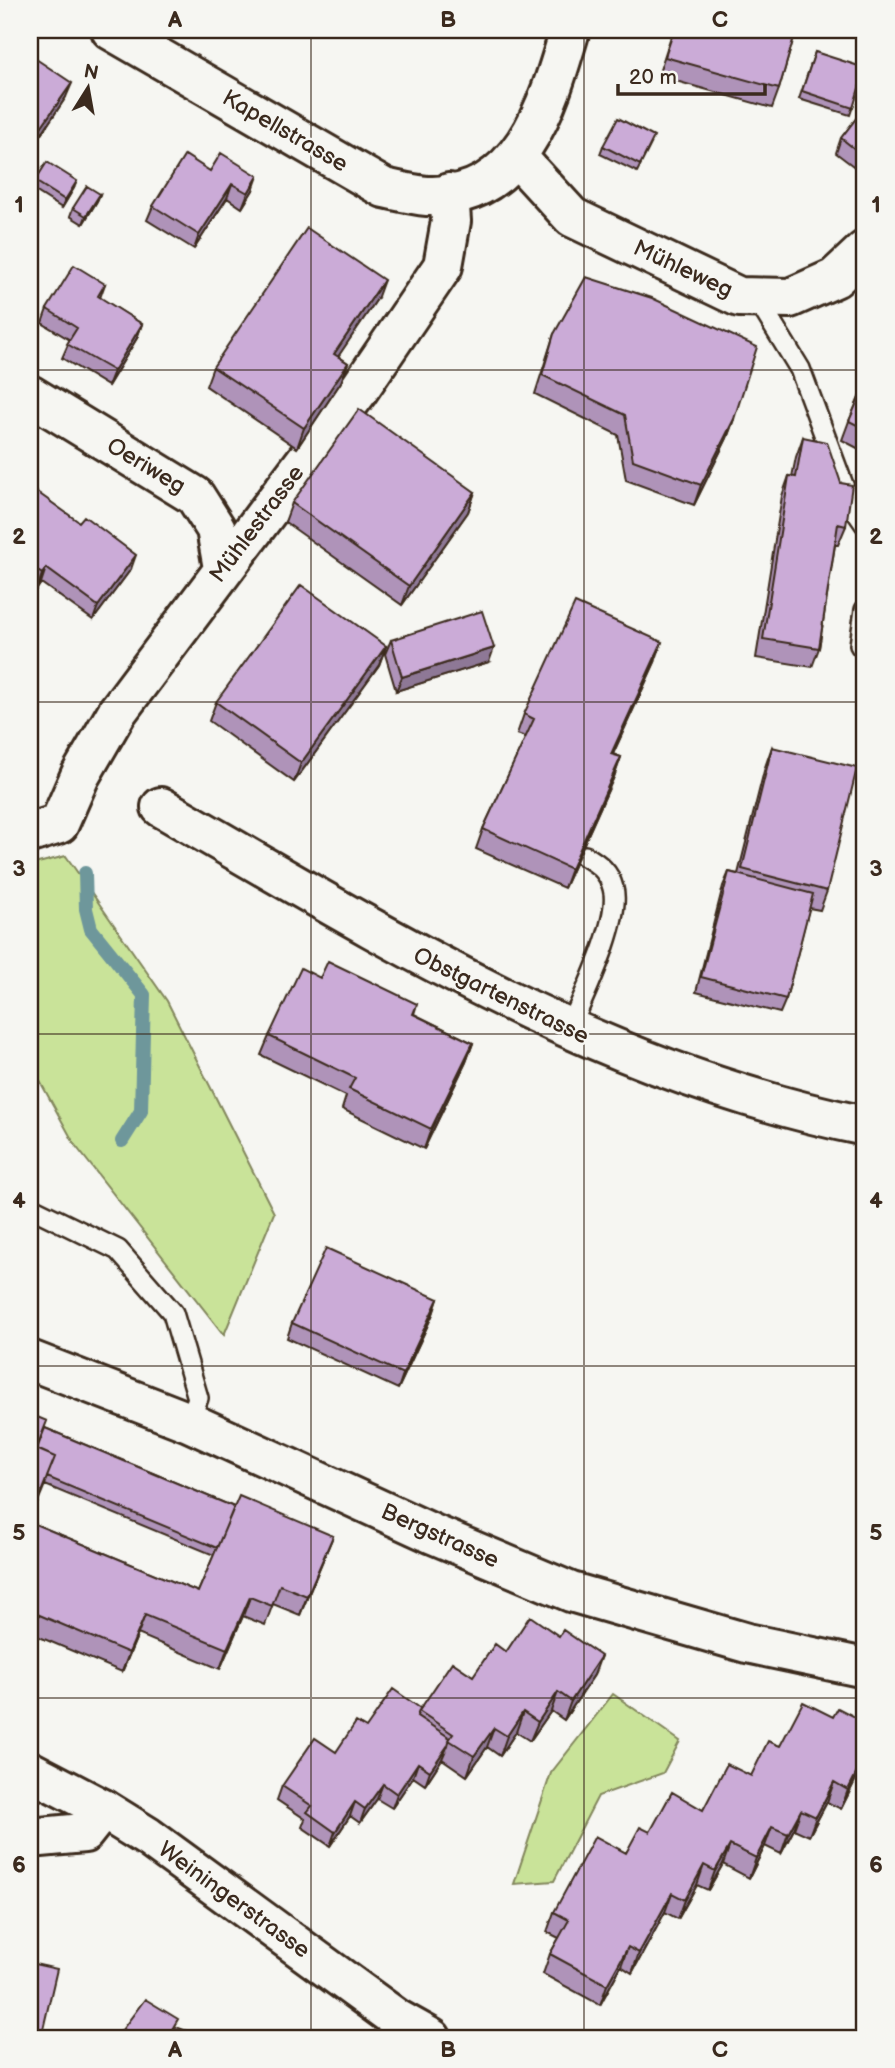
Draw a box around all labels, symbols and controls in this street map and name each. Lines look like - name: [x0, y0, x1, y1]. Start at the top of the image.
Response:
- text: A: [167, 6, 183, 34]
- text: B: [440, 6, 456, 34]
- text: C: [712, 6, 728, 34]
- north arrow: [52, 52, 122, 122]
- scale bar: [618, 52, 766, 96]
- text: N: [82, 60, 100, 85]
- text: 20 m: [629, 65, 677, 90]
- street label: Kapellstrasse: [217, 84, 353, 178]
- text: 1: [14, 191, 24, 219]
- text: 1: [871, 191, 881, 219]
- street label: Mühleweg: [629, 234, 737, 304]
- street label: Oeriweg: [102, 432, 190, 500]
- street label: Mühlestrasse: [204, 460, 310, 588]
- text: 2: [12, 523, 26, 551]
- text: 2: [869, 523, 883, 551]
- text: 3: [12, 855, 26, 883]
- text: 3: [869, 855, 883, 883]
- street label: Obstgartenstrasse: [409, 941, 593, 1051]
- text: 4: [12, 1187, 26, 1215]
- text: 4: [869, 1187, 883, 1215]
- street label: Bergstrasse: [377, 1498, 503, 1574]
- text: 5: [12, 1519, 26, 1547]
- text: 5: [869, 1519, 883, 1547]
- street label: Weiningerstrasse: [153, 1835, 315, 1965]
- text: 6: [12, 1851, 26, 1879]
- text: 6: [869, 1851, 883, 1879]
- text: A: [167, 2036, 183, 2064]
- text: B: [440, 2036, 456, 2064]
- text: C: [712, 2036, 728, 2064]

